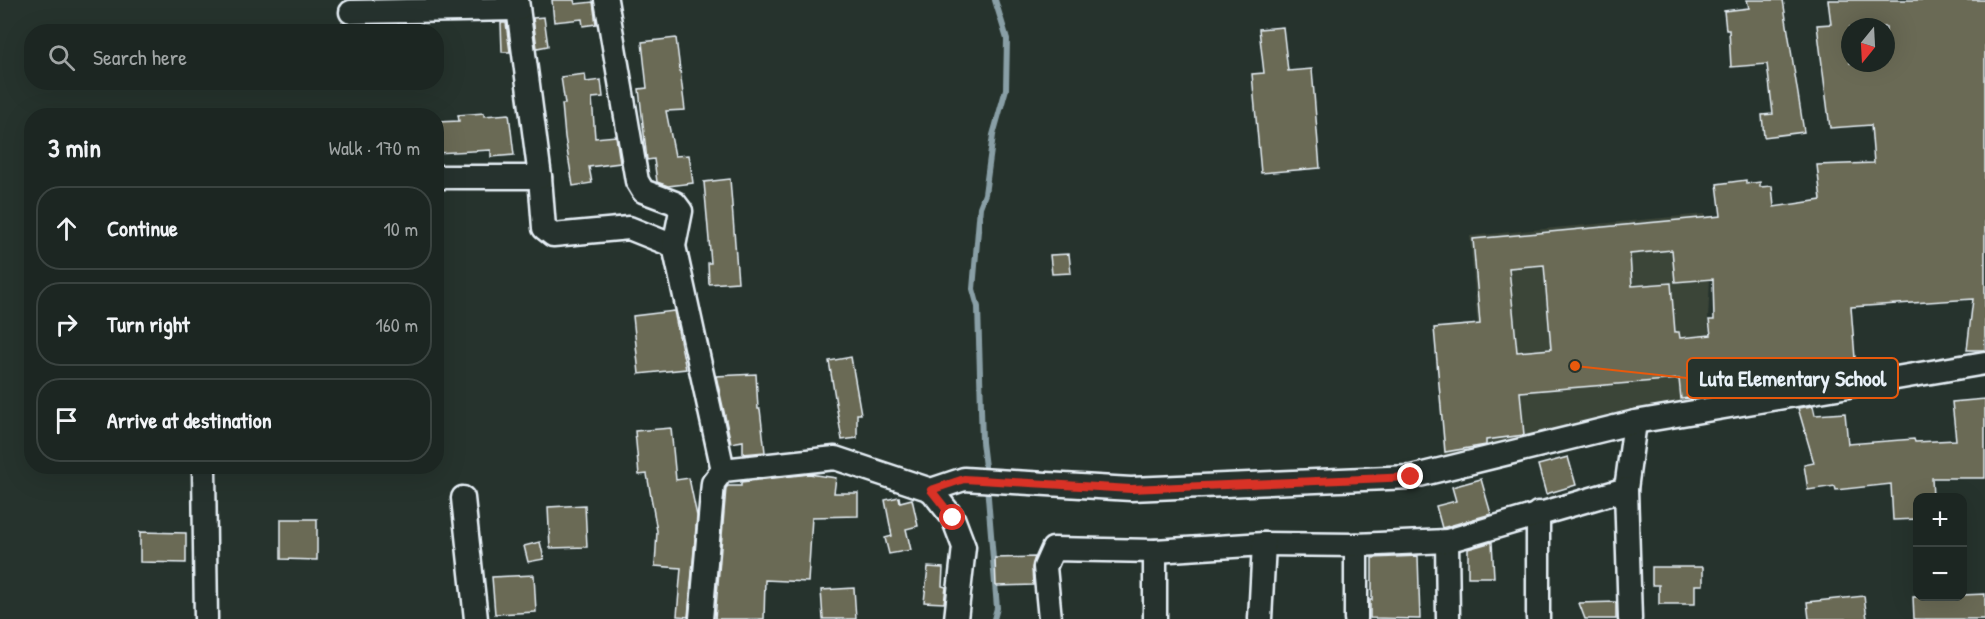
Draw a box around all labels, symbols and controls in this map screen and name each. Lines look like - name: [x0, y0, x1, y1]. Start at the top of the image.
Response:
- north arrow: [1841, 18, 1895, 72]
- search box: [24, 24, 444, 90]
- icon: search: [45, 41, 78, 74]
- text: Search here: [93, 42, 187, 72]
- text: 3 min: [48, 130, 101, 165]
- text: Walk · 170 m: [329, 134, 420, 161]
- icon: ahead: [50, 212, 83, 245]
- text: Continue: [107, 213, 178, 243]
- text: 10 m: [384, 215, 418, 242]
- icon: right: [50, 308, 83, 341]
- text: Turn right: [107, 309, 190, 339]
- text: 160 m: [376, 311, 418, 338]
- callout: Luta Elementary School: [1687, 358, 1898, 398]
- text: Luta Elementary School: [1700, 363, 1888, 394]
- icon: arrive: [50, 404, 83, 437]
- text: Arrive at destination: [107, 405, 272, 435]
- route end: [1397, 463, 1423, 489]
- map controls: [1913, 493, 1967, 601]
- button: +: [1913, 493, 1967, 547]
- route start: [939, 504, 965, 530]
- button: −: [1913, 547, 1967, 601]

